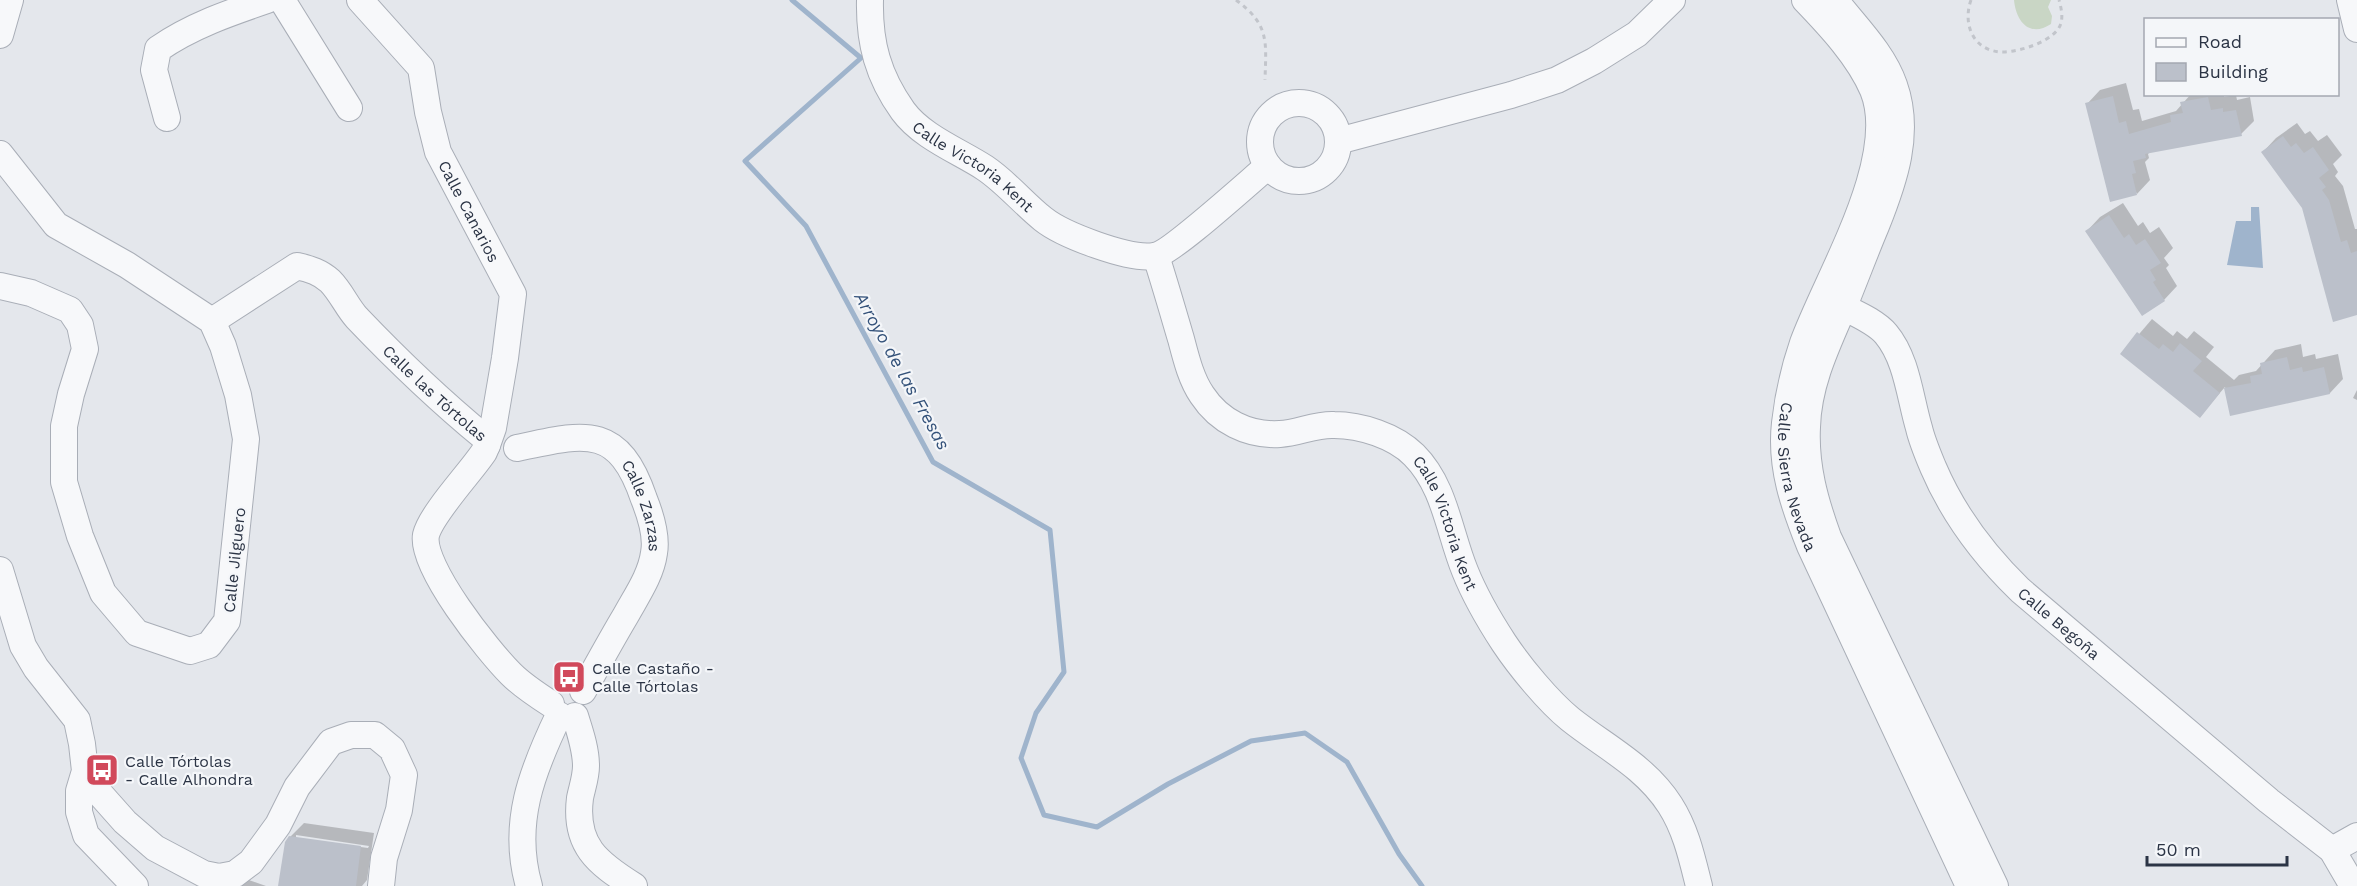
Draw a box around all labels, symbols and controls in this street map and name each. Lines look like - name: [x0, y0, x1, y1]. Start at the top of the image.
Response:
- legend: [2144, 18, 2339, 96]
- text: Road: [2198, 31, 2242, 52]
- text: Building: [2198, 61, 2268, 82]
- street label: Calle Victoria Kent: [908, 117, 1037, 216]
- street label: Calle Canarios: [434, 157, 503, 265]
- water label: Arroyo de las Fresas: [850, 287, 954, 453]
- street label: Calle las Tórtolas: [379, 341, 491, 446]
- street label: Calle Sierra Nevada: [1774, 401, 1820, 554]
- street label: Calle Victoria Kent: [1409, 452, 1481, 594]
- street label: Calle Zarzas: [618, 456, 664, 552]
- street label: Calle Jilguero: [220, 506, 249, 614]
- street label: Calle Begoña: [2014, 584, 2104, 664]
- bus stop icon: Calle Castaño - Calle Tórtolas: [551, 659, 587, 695]
- place label: Calle Castaño - Calle Tórtolas: [592, 659, 714, 696]
- bus stop icon: Calle Tórtolas - Calle Alhondra: [84, 752, 120, 788]
- place label: Calle Tórtolas - Calle Alhondra: [125, 752, 253, 789]
- scale bar: [2147, 829, 2286, 867]
- text: 50 m: [2156, 839, 2201, 860]

